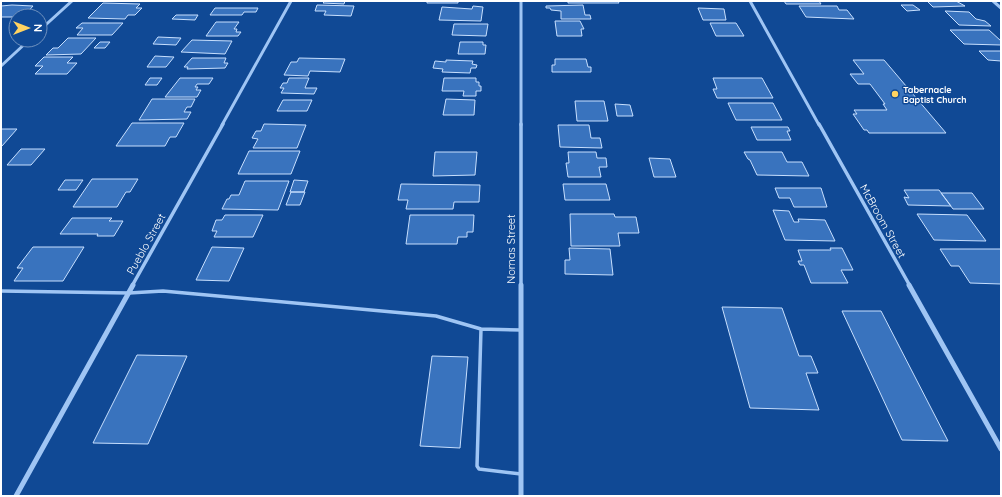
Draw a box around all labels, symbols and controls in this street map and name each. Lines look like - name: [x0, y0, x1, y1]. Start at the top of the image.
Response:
- north arrow: [8, 8, 48, 48]
- text: N: [31, 24, 45, 32]
- place label: Tabernacle Baptist Church: [903, 84, 966, 105]
- marker: Tabernacle Baptist Church: [890, 89, 900, 99]
- street label: McBroom Street: [857, 182, 909, 261]
- street label: Pueblo Street: [123, 211, 169, 277]
- street label: Nomas Street: [504, 214, 518, 284]

